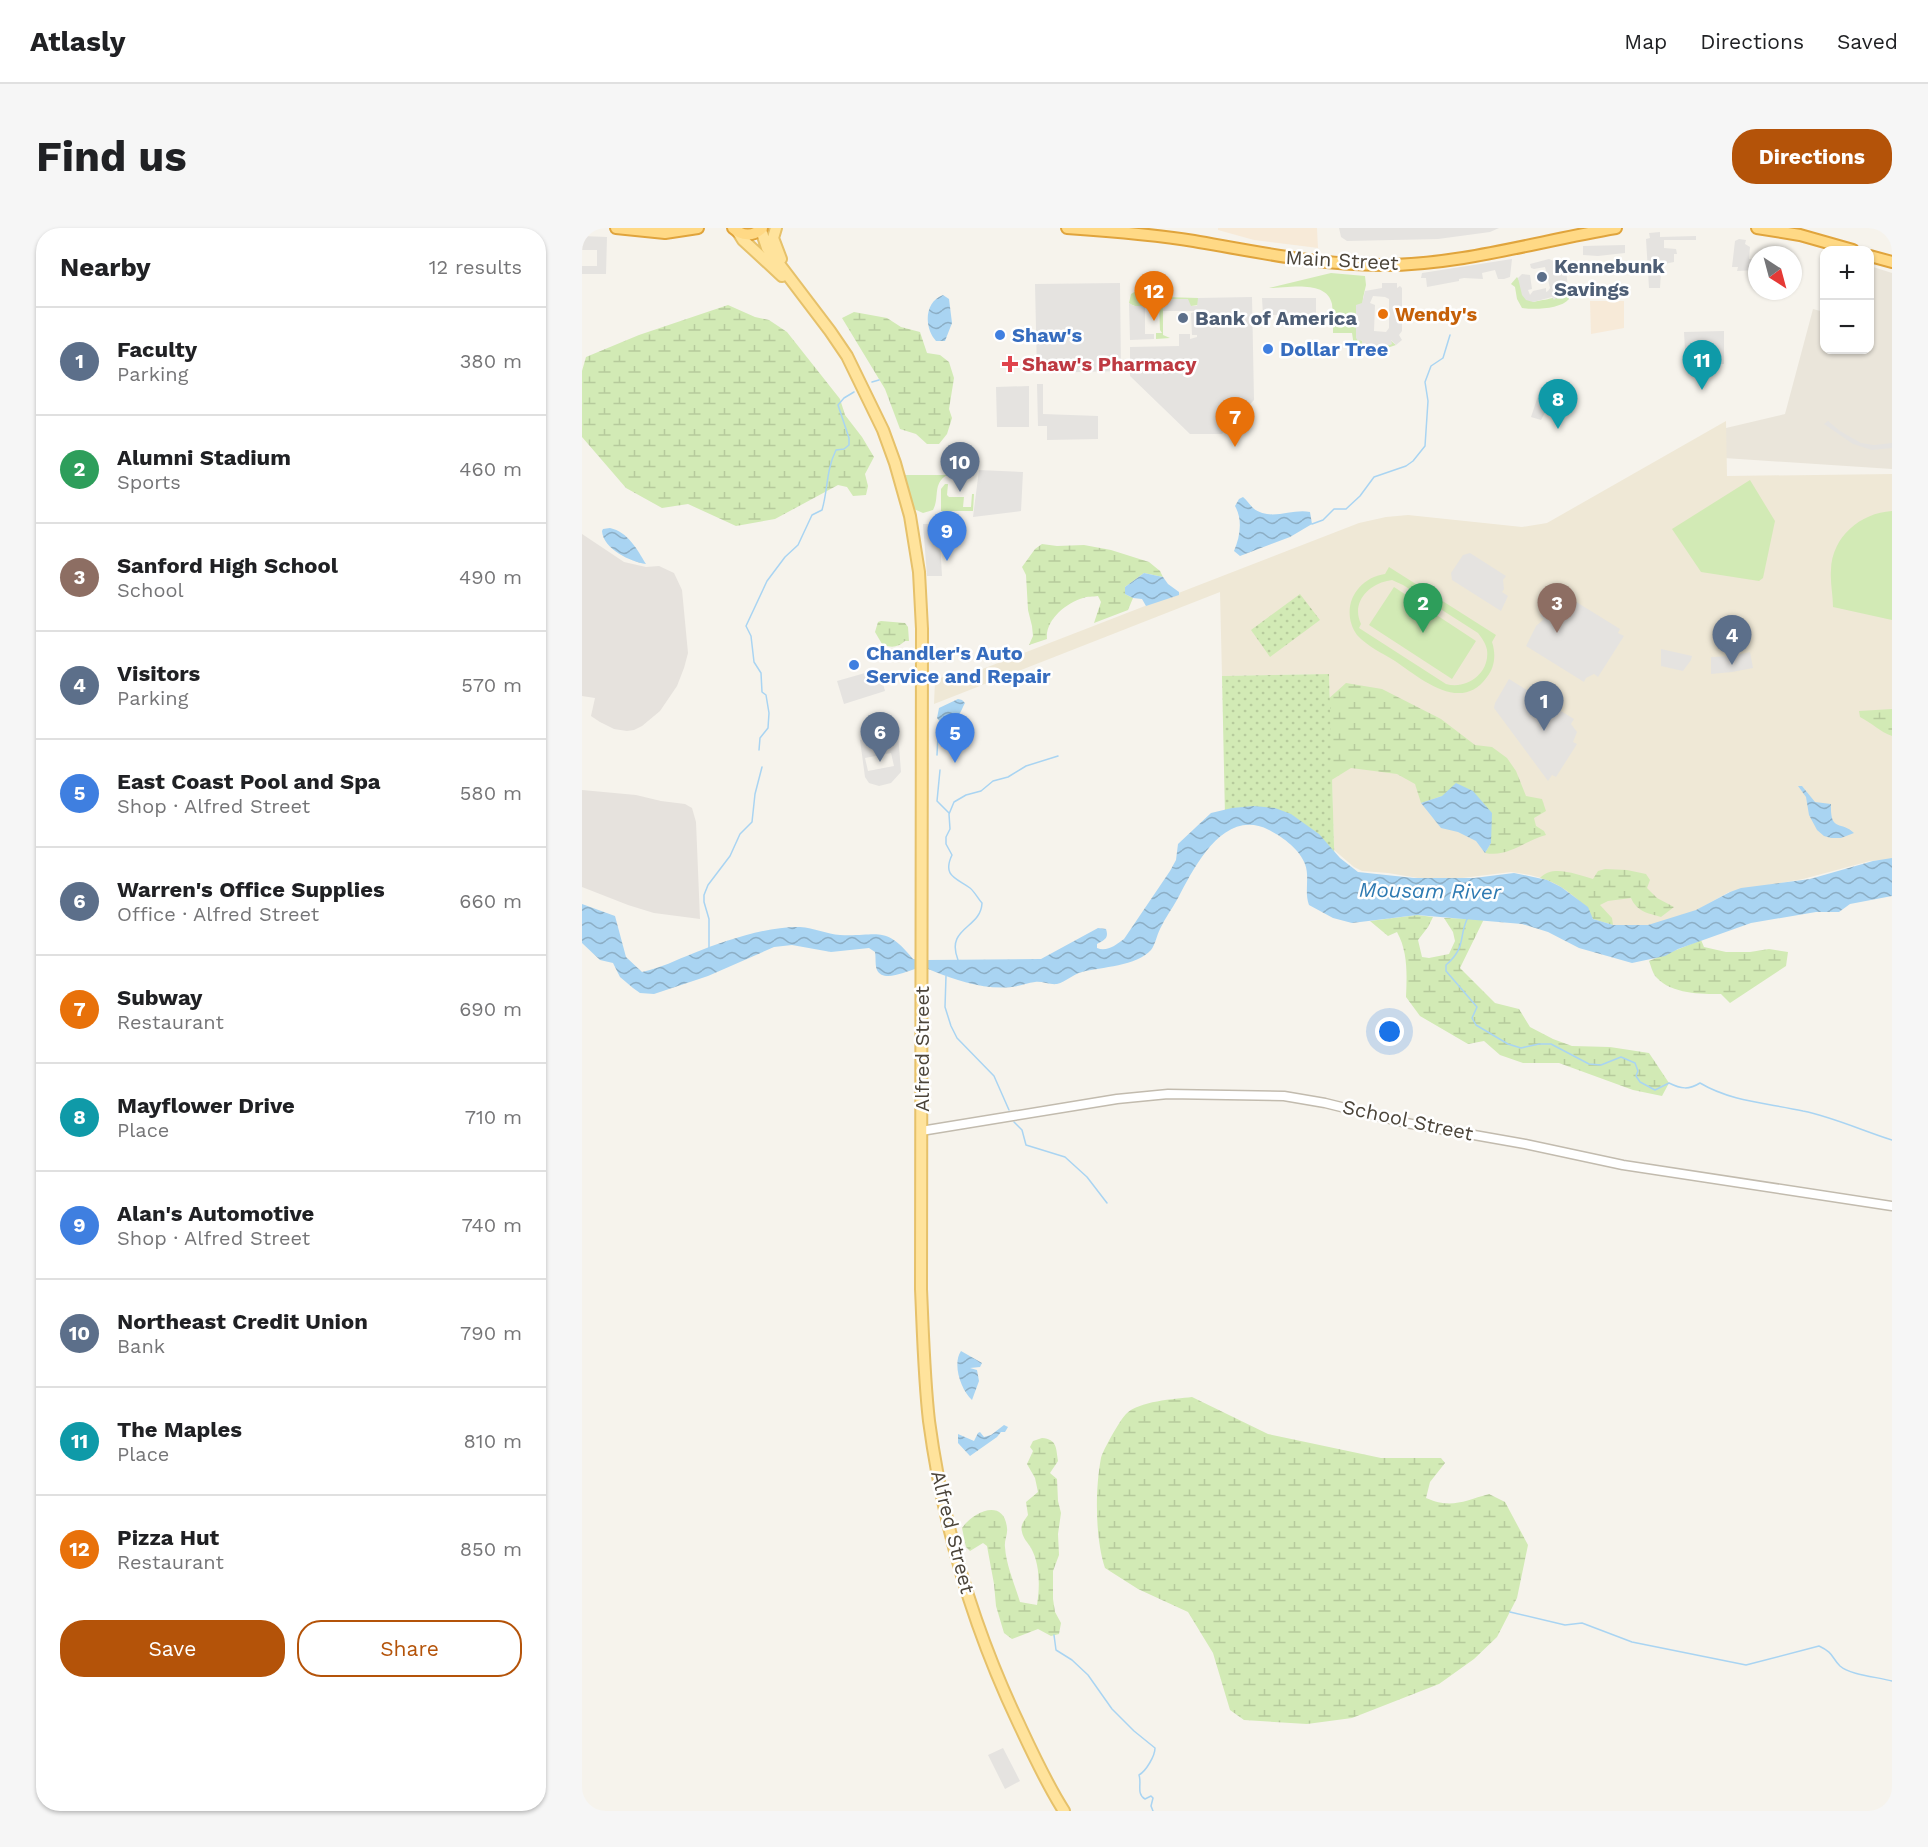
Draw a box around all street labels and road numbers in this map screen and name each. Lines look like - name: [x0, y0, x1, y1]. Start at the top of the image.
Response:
- street label: Main Street: [1285, 245, 1400, 275]
- street label: Alfred Street: [910, 985, 934, 1112]
- street label: School Street: [1341, 1094, 1476, 1146]
- street label: Alfred Street: [926, 1468, 980, 1597]

